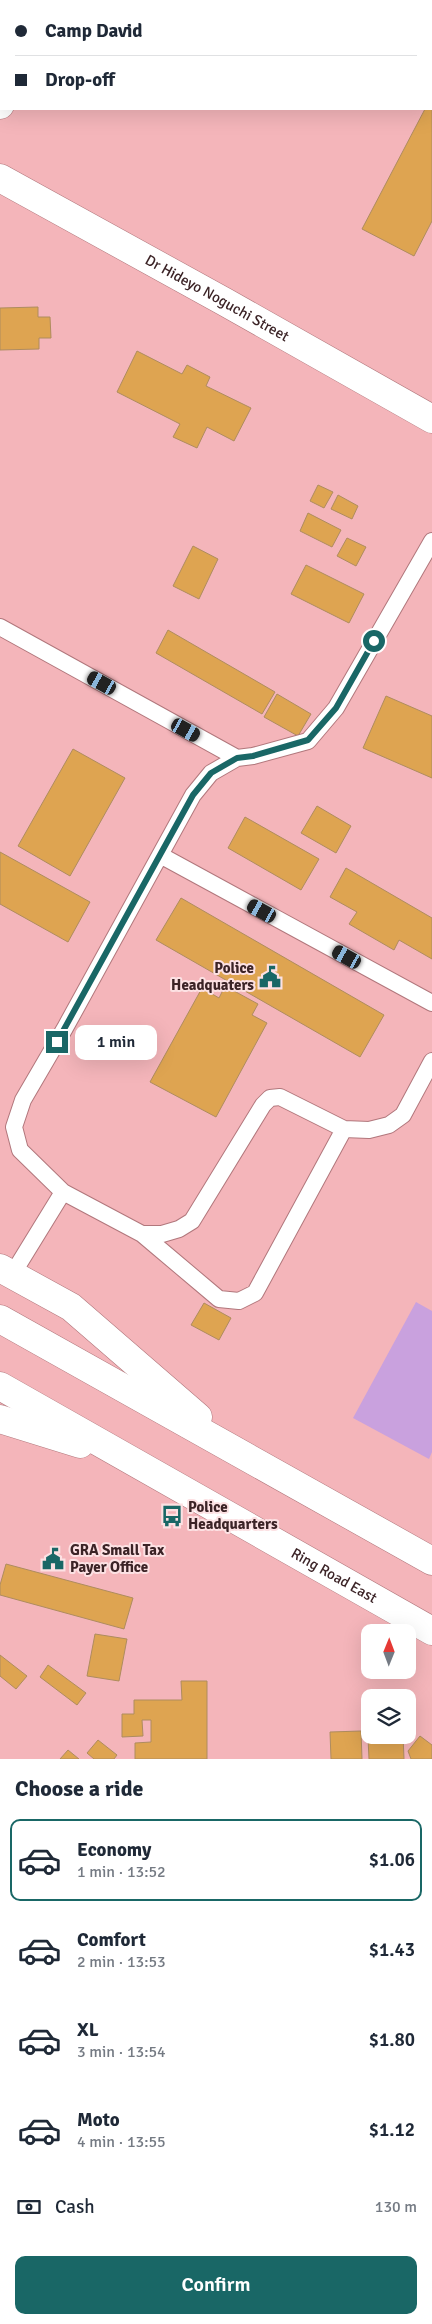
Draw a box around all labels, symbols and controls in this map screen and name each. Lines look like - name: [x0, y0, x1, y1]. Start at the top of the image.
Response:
- text: Camp David: [45, 19, 143, 43]
- text: Drop-off: [45, 68, 115, 92]
- street label: Dr Hideyo Noguchi Street: [142, 251, 292, 345]
- route start: [363, 630, 385, 652]
- car: [85, 669, 118, 697]
- car: [169, 716, 202, 744]
- car: [245, 897, 278, 925]
- car: [330, 943, 363, 971]
- place label: Police Headquaters: [171, 959, 254, 994]
- public building icon: Police Headquaters: [257, 964, 283, 990]
- callout: 1 min: [74, 1024, 157, 1060]
- route end: [46, 1031, 68, 1053]
- text: 1 min: [97, 1032, 135, 1052]
- place label: Police Headquarters: [188, 1498, 278, 1533]
- bus stop icon: Police Headquarters: [159, 1503, 185, 1529]
- place label: GRA Small Tax Payer Office: [70, 1541, 165, 1576]
- street label: Ring Road East: [288, 1544, 380, 1607]
- public building icon: GRA Small Tax Payer Office: [40, 1546, 66, 1572]
- north arrow: [361, 1624, 416, 1679]
- map controls: [361, 1624, 416, 1744]
- button: layers: [361, 1689, 416, 1744]
- text: Choose a ride: [15, 1775, 143, 1802]
- icon: car: [17, 1838, 62, 1883]
- text: Economy: [77, 1838, 151, 1862]
- text: $1.06: [369, 1848, 415, 1872]
- text: 1 min · 13:52: [77, 1862, 166, 1882]
- icon: car: [17, 1928, 62, 1973]
- text: Comfort: [77, 1928, 146, 1952]
- text: $1.43: [369, 1938, 415, 1962]
- text: 2 min · 13:53: [77, 1952, 166, 1972]
- icon: car: [17, 2018, 62, 2063]
- text: XL: [77, 2018, 99, 2042]
- text: $1.80: [369, 2028, 415, 2052]
- text: 3 min · 13:54: [77, 2042, 166, 2062]
- icon: car: [17, 2108, 62, 2153]
- text: Moto: [77, 2108, 120, 2132]
- text: $1.12: [369, 2118, 415, 2142]
- text: 4 min · 13:55: [77, 2132, 166, 2152]
- icon: cash: [15, 2193, 43, 2221]
- text: Cash: [55, 2195, 95, 2219]
- text: 130 m: [375, 2197, 417, 2217]
- button: Confirm: [15, 2256, 417, 2314]

